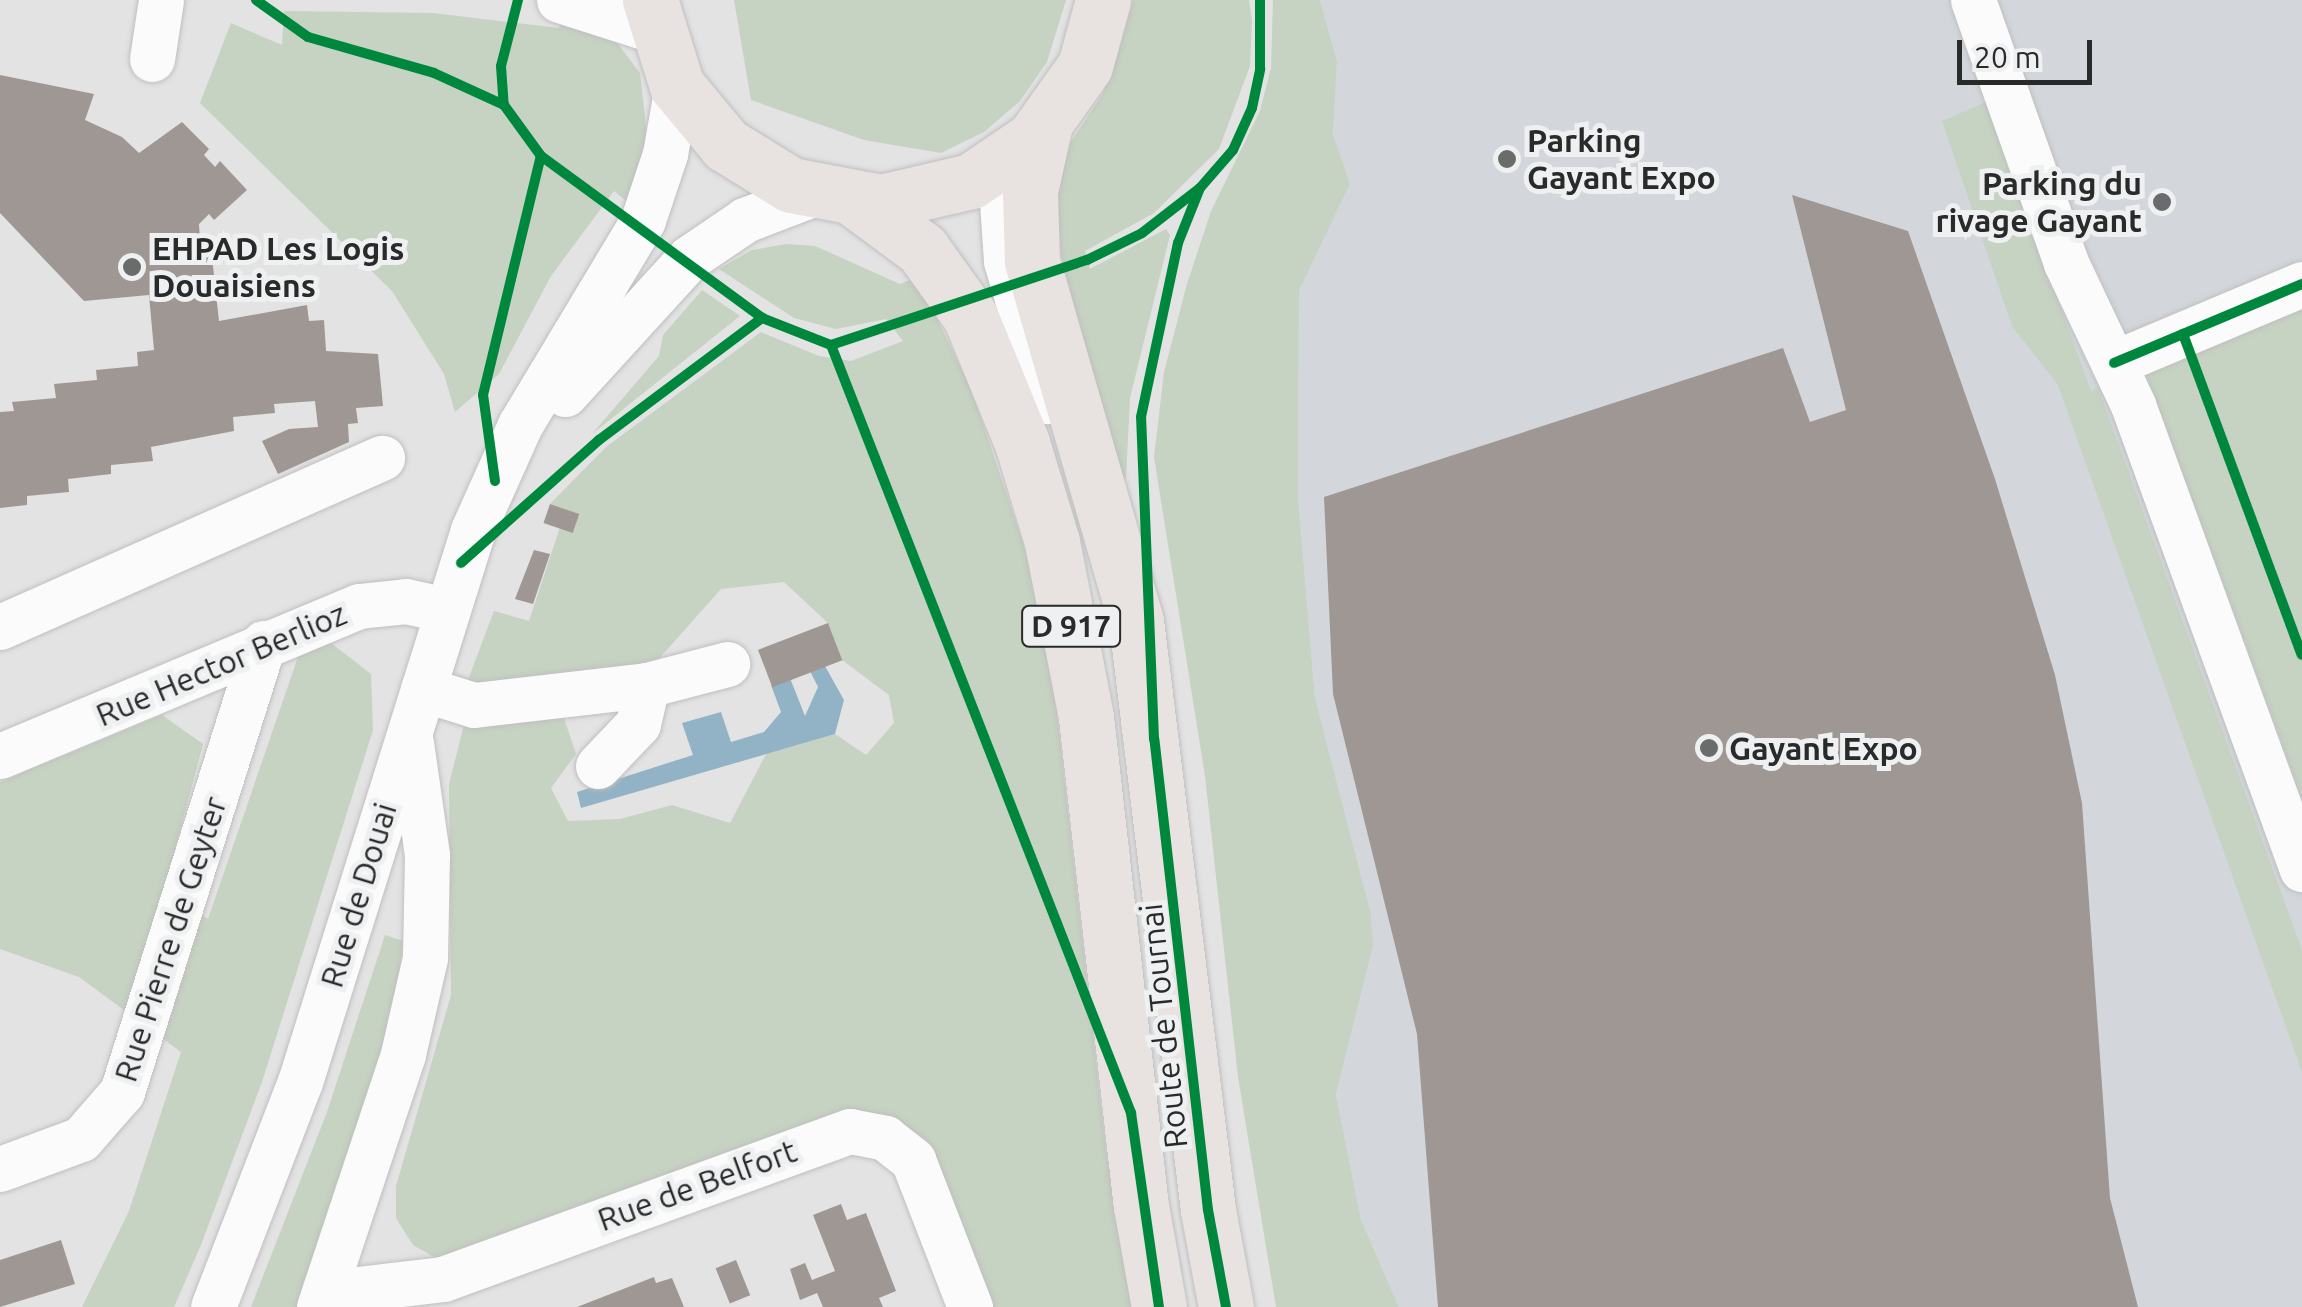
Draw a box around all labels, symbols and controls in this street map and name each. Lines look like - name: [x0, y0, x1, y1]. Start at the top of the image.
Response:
- scale bar: [1962, 20, 2097, 82]
- text: 20 m: [1974, 40, 2041, 74]
- place label: Parking Gayant Expo: [1527, 122, 1716, 197]
- marker: Parking Gayant Expo: [1496, 148, 1518, 170]
- place label: Parking du rivage Gayant: [1935, 165, 2142, 240]
- marker: Parking du rivage Gayant: [2151, 191, 2173, 213]
- place label: EHPAD Les Logis Douaisiens: [152, 230, 404, 305]
- marker: EHPAD Les Logis Douaisiens: [121, 256, 143, 278]
- street label: Rue Hector Berlioz: [90, 594, 352, 734]
- road number: D 917: [1021, 601, 1121, 651]
- place label: Gayant Expo: [1729, 729, 1918, 767]
- marker: Gayant Expo: [1698, 737, 1720, 759]
- street label: Rue Pierre de Geyter: [106, 792, 234, 1086]
- street label: Rue de Douai: [312, 798, 404, 992]
- street label: Route de Tournai: [1131, 902, 1195, 1150]
- street label: Rue de Belfort: [592, 1131, 802, 1239]

